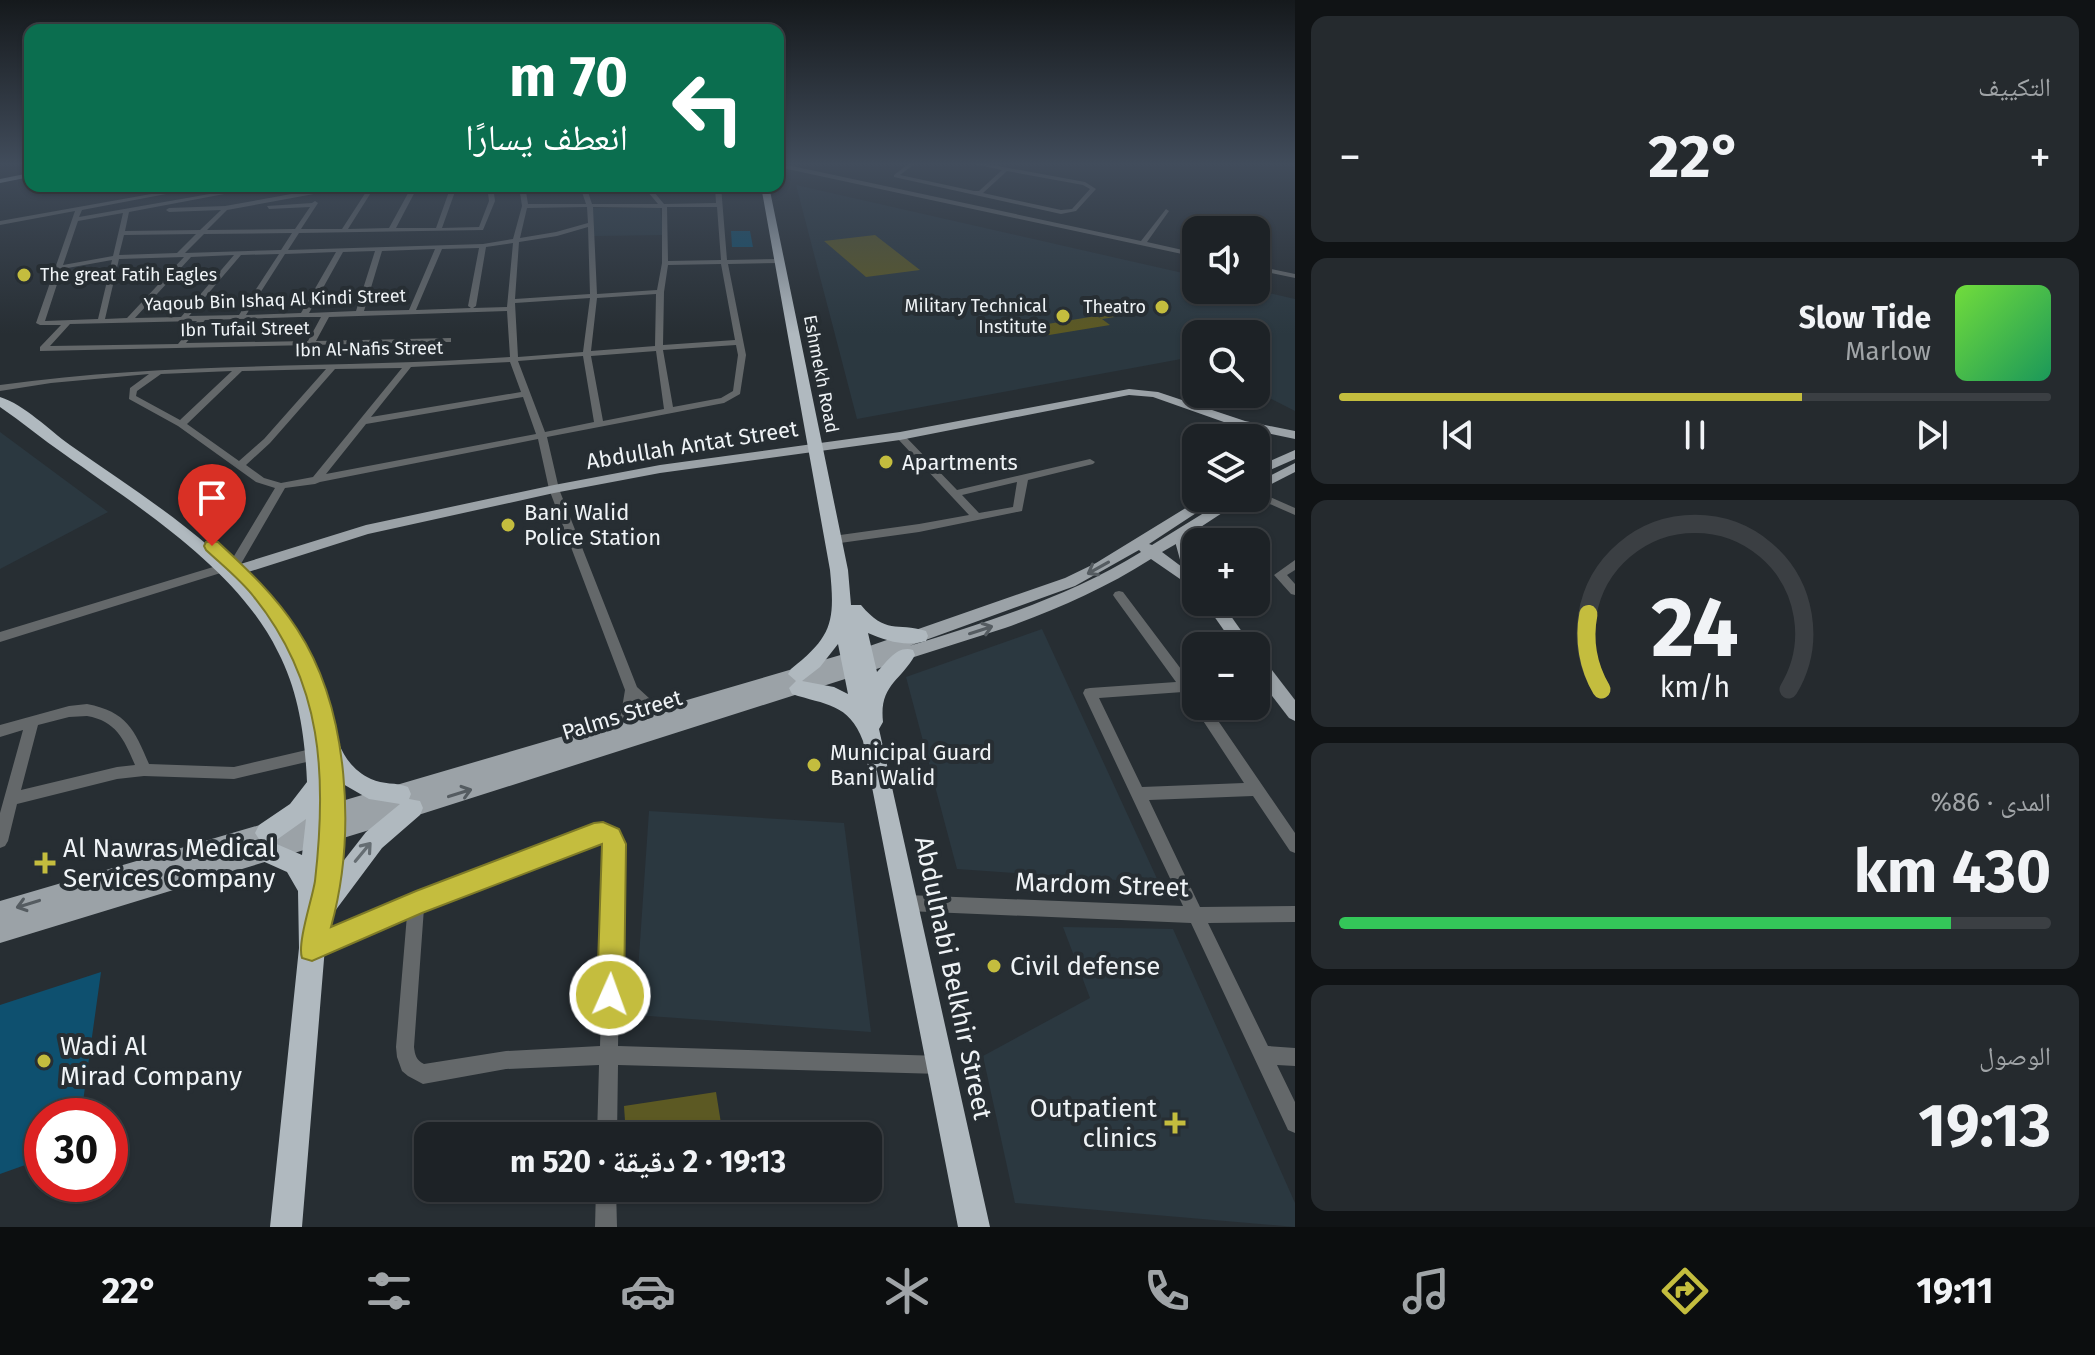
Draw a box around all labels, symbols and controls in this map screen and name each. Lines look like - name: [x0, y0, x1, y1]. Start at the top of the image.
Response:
- text: 70 m: [509, 44, 628, 111]
- icon: left: [656, 56, 760, 160]
- text: التكييف: [1978, 72, 2051, 103]
- text: انعطف يسارًا: [465, 116, 628, 160]
- text: 22°: [1648, 121, 1742, 193]
- text: −: [1339, 131, 1361, 184]
- text: +: [2029, 131, 2051, 184]
- map controls: [1182, 216, 1270, 720]
- button: sound: [1182, 216, 1270, 304]
- place label: The great Fatih Eagles: [40, 264, 217, 286]
- marker: The great Fatih Eagles: [15, 266, 33, 284]
- street label: Yaqoub Bin Ishaq Al Kindi Street: [143, 284, 407, 316]
- place label: Military Technical Institute: [905, 295, 1047, 338]
- place label: Theatro: [1083, 296, 1146, 318]
- marker: Theatro: [1153, 298, 1171, 316]
- text: Slow Tide: [1799, 300, 1931, 336]
- marker: Military Technical Institute: [1054, 307, 1072, 325]
- street label: Eshmekh Road: [799, 313, 843, 435]
- street label: Ibn Tufail Street: [180, 317, 311, 341]
- button: search: [1182, 320, 1270, 408]
- text: Marlow: [1845, 336, 1931, 367]
- street label: Ibn Al-Nafis Street: [295, 337, 444, 361]
- icon: previous: [1436, 413, 1480, 457]
- icon: pause: [1673, 413, 1717, 457]
- icon: next: [1910, 413, 1954, 457]
- street label: Abdullah Antat Street: [584, 415, 800, 475]
- button: layers: [1182, 424, 1270, 512]
- place label: Apartments: [902, 449, 1018, 476]
- marker: Apartments: [877, 453, 895, 471]
- pin: [178, 464, 246, 546]
- icon: arrive: [190, 476, 234, 520]
- place label: Bani Walid Police Station: [524, 499, 661, 551]
- marker: Bani Walid Police Station: [499, 516, 517, 534]
- button: +: [1182, 528, 1270, 616]
- one-way arrow: [1086, 561, 1110, 576]
- text: 24: [1651, 577, 1739, 677]
- one-way arrow: [969, 621, 994, 636]
- button: −: [1182, 632, 1270, 720]
- text: km/h: [1660, 670, 1730, 705]
- street label: Palms Street: [559, 684, 685, 746]
- place label: Municipal Guard Bani Walid: [830, 739, 992, 791]
- marker: Municipal Guard Bani Walid: [805, 756, 823, 774]
- one-way arrow: [447, 785, 473, 800]
- text: المدى · 86%: [1930, 787, 2051, 818]
- place label: Al Nawras Medical Services Company: [63, 833, 276, 894]
- street label: Abdulnabi Belkhir Street: [908, 834, 998, 1123]
- text: 430 km: [1854, 836, 2051, 908]
- one-way arrow: [354, 843, 372, 863]
- marker: Al Nawras Medical Services Company: [34, 852, 56, 874]
- street label: Mardom Street: [1014, 866, 1190, 904]
- one-way arrow: [16, 897, 42, 912]
- place label: Civil defense: [1010, 951, 1160, 982]
- position arrow: [568, 953, 652, 1037]
- marker: Civil defense: [985, 957, 1003, 975]
- place label: Wadi Al Mirad Company: [60, 1031, 242, 1092]
- text: الوصول: [1979, 1041, 2051, 1072]
- marker: Wadi Al Mirad Company: [35, 1052, 53, 1070]
- text: 19:13: [1918, 1090, 2051, 1162]
- place label: Outpatient clinics: [1030, 1093, 1158, 1154]
- speed limit sign: 30: [24, 1098, 128, 1202]
- marker: Outpatient clinics: [1164, 1112, 1186, 1134]
- text: 19:13 · 2 دقيقة · 520 m: [510, 1144, 786, 1180]
- icon: filters: [361, 1263, 417, 1319]
- icon: car: [620, 1263, 676, 1319]
- icon: climate: [879, 1263, 935, 1319]
- icon: phone: [1139, 1263, 1195, 1319]
- icon: music: [1398, 1263, 1454, 1319]
- icon: directions: [1657, 1263, 1713, 1319]
- text: 22°: [102, 1269, 158, 1313]
- text: 19:11: [1916, 1269, 1993, 1313]

